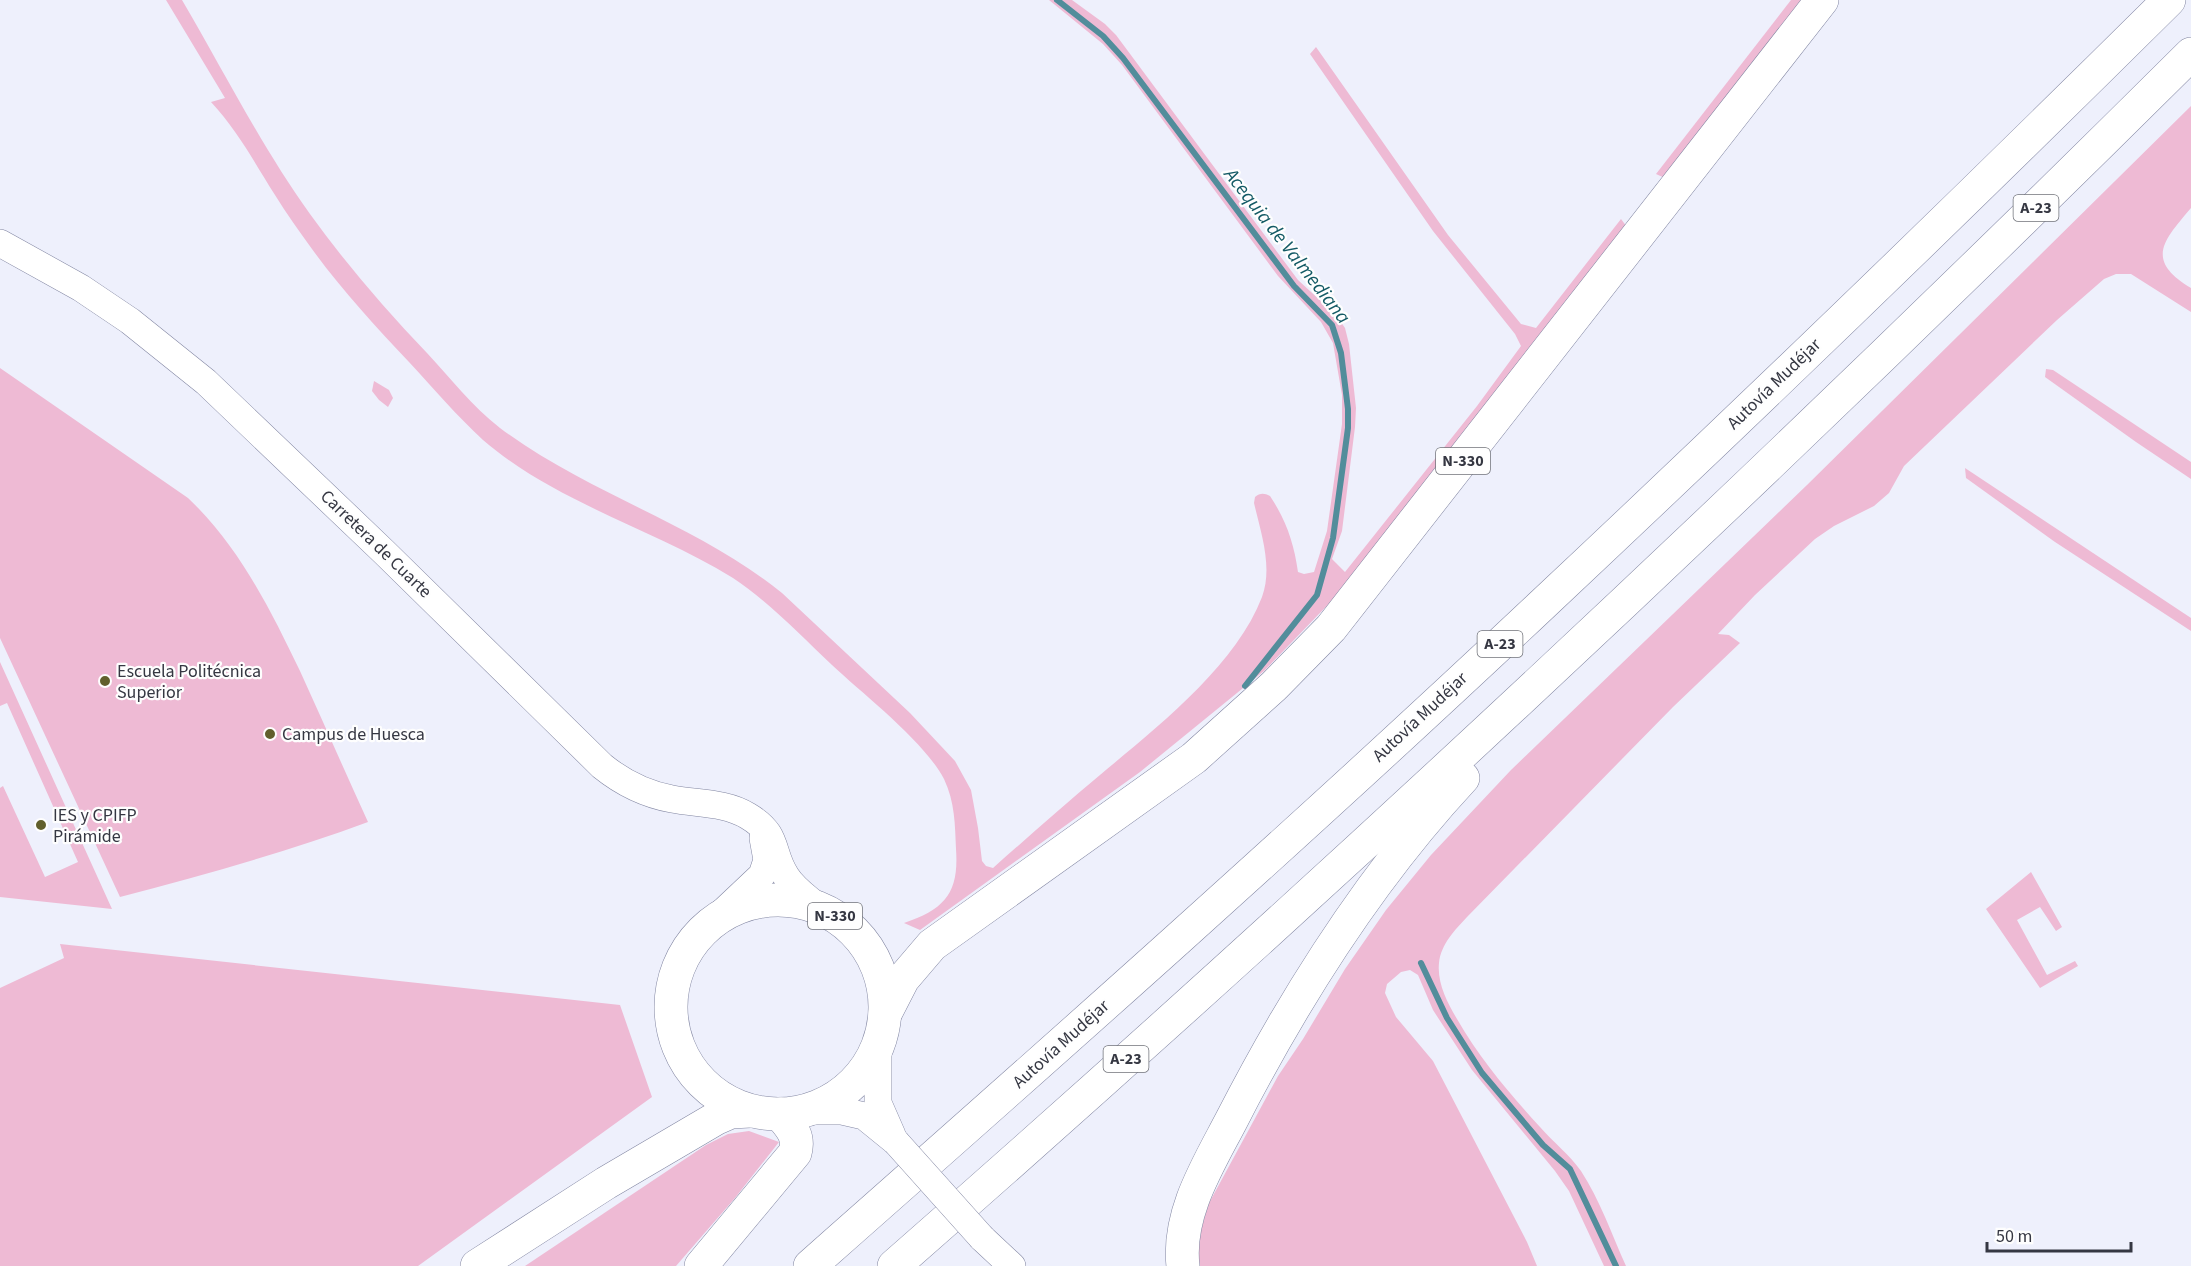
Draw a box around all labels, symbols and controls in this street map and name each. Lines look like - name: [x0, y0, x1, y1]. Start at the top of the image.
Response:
- water label: Acequia de Valmediana: [1216, 160, 1357, 330]
- road number: A-23: [2014, 195, 2058, 221]
- street label: Autovía Mudéjar: [1721, 332, 1827, 435]
- road number: N-330: [1436, 448, 1490, 474]
- street label: Carretera de Cuarte: [315, 484, 437, 604]
- road number: A-23: [1478, 631, 1522, 657]
- place label: Escuela Politécnica Superior: [117, 659, 261, 705]
- street label: Autovía Mudéjar: [1367, 666, 1474, 768]
- marker: Escuela Politécnica Superior: [98, 674, 112, 688]
- place label: Campus de Huesca: [282, 722, 425, 747]
- marker: Campus de Huesca: [263, 727, 277, 741]
- place label: IES y CPIFP Pirámide: [53, 803, 137, 849]
- marker: IES y CPIFP Pirámide: [34, 818, 48, 832]
- road number: N-330: [808, 903, 862, 929]
- street label: Autovía Mudéjar: [1007, 993, 1115, 1094]
- road number: A-23: [1104, 1046, 1148, 1072]
- scale bar: [1987, 1215, 2131, 1253]
- text: 50 m: [1996, 1224, 2032, 1249]

